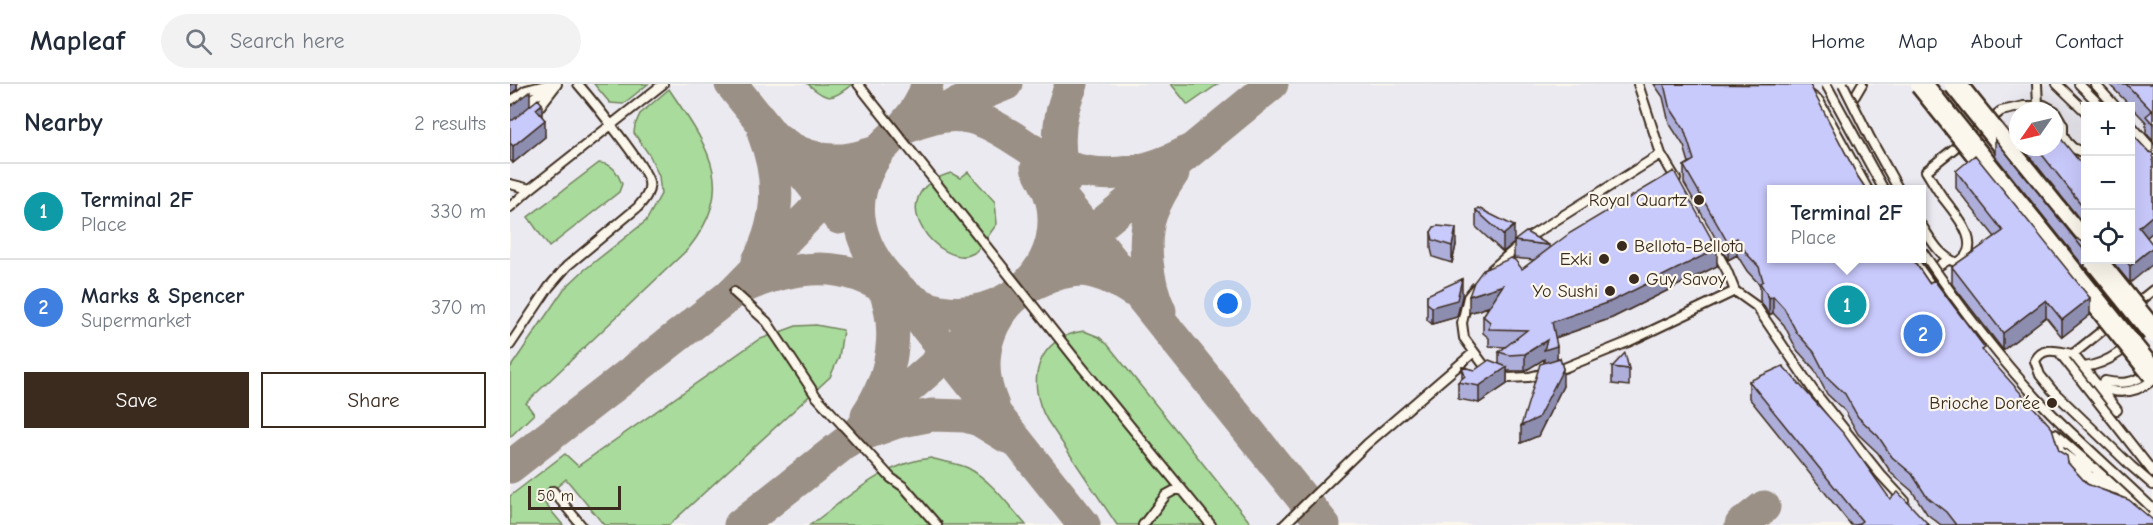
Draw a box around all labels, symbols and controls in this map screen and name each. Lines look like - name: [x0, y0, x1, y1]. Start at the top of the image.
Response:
- search box: [161, 14, 581, 68]
- text: Mapleaf: [30, 25, 125, 57]
- icon: search: [182, 25, 215, 58]
- text: Search here: [230, 28, 344, 54]
- text: Home: [1811, 29, 1865, 53]
- text: Map: [1898, 29, 1938, 53]
- text: About: [1971, 29, 2022, 53]
- text: Contact: [2055, 29, 2123, 53]
- north arrow: [2009, 102, 2063, 156]
- map controls: [2081, 102, 2135, 264]
- button: +: [2081, 102, 2135, 156]
- text: Nearby: [24, 108, 103, 138]
- text: 2 results: [414, 112, 486, 135]
- button: −: [2081, 156, 2135, 210]
- popup: [1767, 185, 1926, 263]
- text: Terminal 2F: [81, 187, 193, 213]
- place label: Royal Quartz: [1589, 190, 1687, 211]
- marker: Royal Quartz: [1692, 193, 1706, 207]
- text: 1: [40, 200, 47, 223]
- text: 330 m: [430, 200, 486, 223]
- text: Terminal 2F: [1790, 200, 1903, 226]
- button: locate: [2081, 210, 2135, 264]
- text: Place: [81, 213, 127, 236]
- text: Place: [1790, 226, 1836, 249]
- place label: Bellota-Bellota: [1634, 236, 1744, 257]
- marker: Bellota-Bellota: [1615, 239, 1629, 253]
- place label: Exki: [1560, 249, 1592, 270]
- marker: Exki: [1597, 252, 1611, 266]
- place label: Guy Savoy: [1646, 269, 1727, 290]
- marker: Guy Savoy: [1627, 272, 1641, 286]
- place label: Yo Sushi: [1532, 281, 1598, 302]
- pin: 1: [1828, 282, 1866, 328]
- text: Marks & Spencer: [81, 283, 244, 309]
- marker: Yo Sushi: [1603, 284, 1617, 298]
- your location: [1213, 289, 1242, 318]
- text: 2: [39, 296, 48, 319]
- text: 370 m: [431, 296, 486, 319]
- text: Supermarket: [81, 309, 191, 332]
- pin: 2: [1904, 312, 1942, 356]
- button: Save: [24, 372, 249, 428]
- button: Share: [261, 372, 486, 428]
- place label: Brioche Dorée: [1929, 393, 2040, 414]
- marker: Brioche Dorée: [2045, 396, 2059, 410]
- scale bar: [528, 483, 621, 510]
- text: 50 m: [537, 487, 574, 505]

